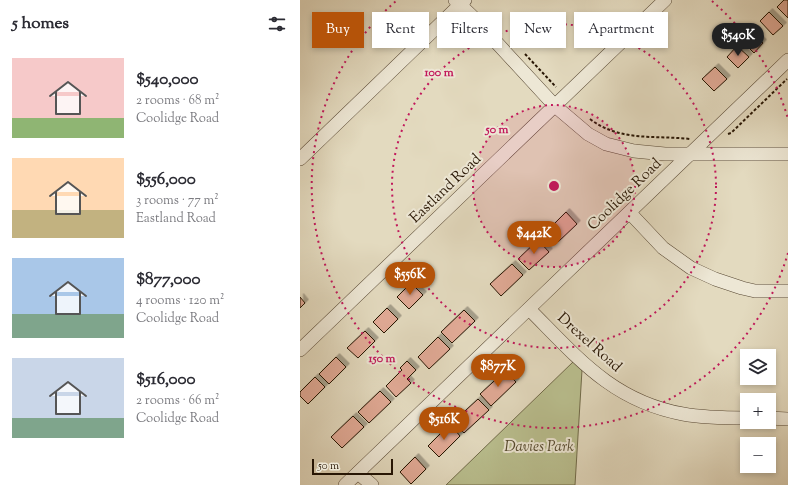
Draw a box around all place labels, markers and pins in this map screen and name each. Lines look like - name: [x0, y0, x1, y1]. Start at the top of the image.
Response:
- pin: $540K: [710, 23, 766, 57]
- centre of rings: [547, 179, 561, 193]
- pin: $442K: [506, 221, 562, 255]
- pin: $556K: [382, 262, 438, 296]
- pin: $877K: [470, 354, 526, 388]
- pin: $516K: [416, 407, 472, 441]

